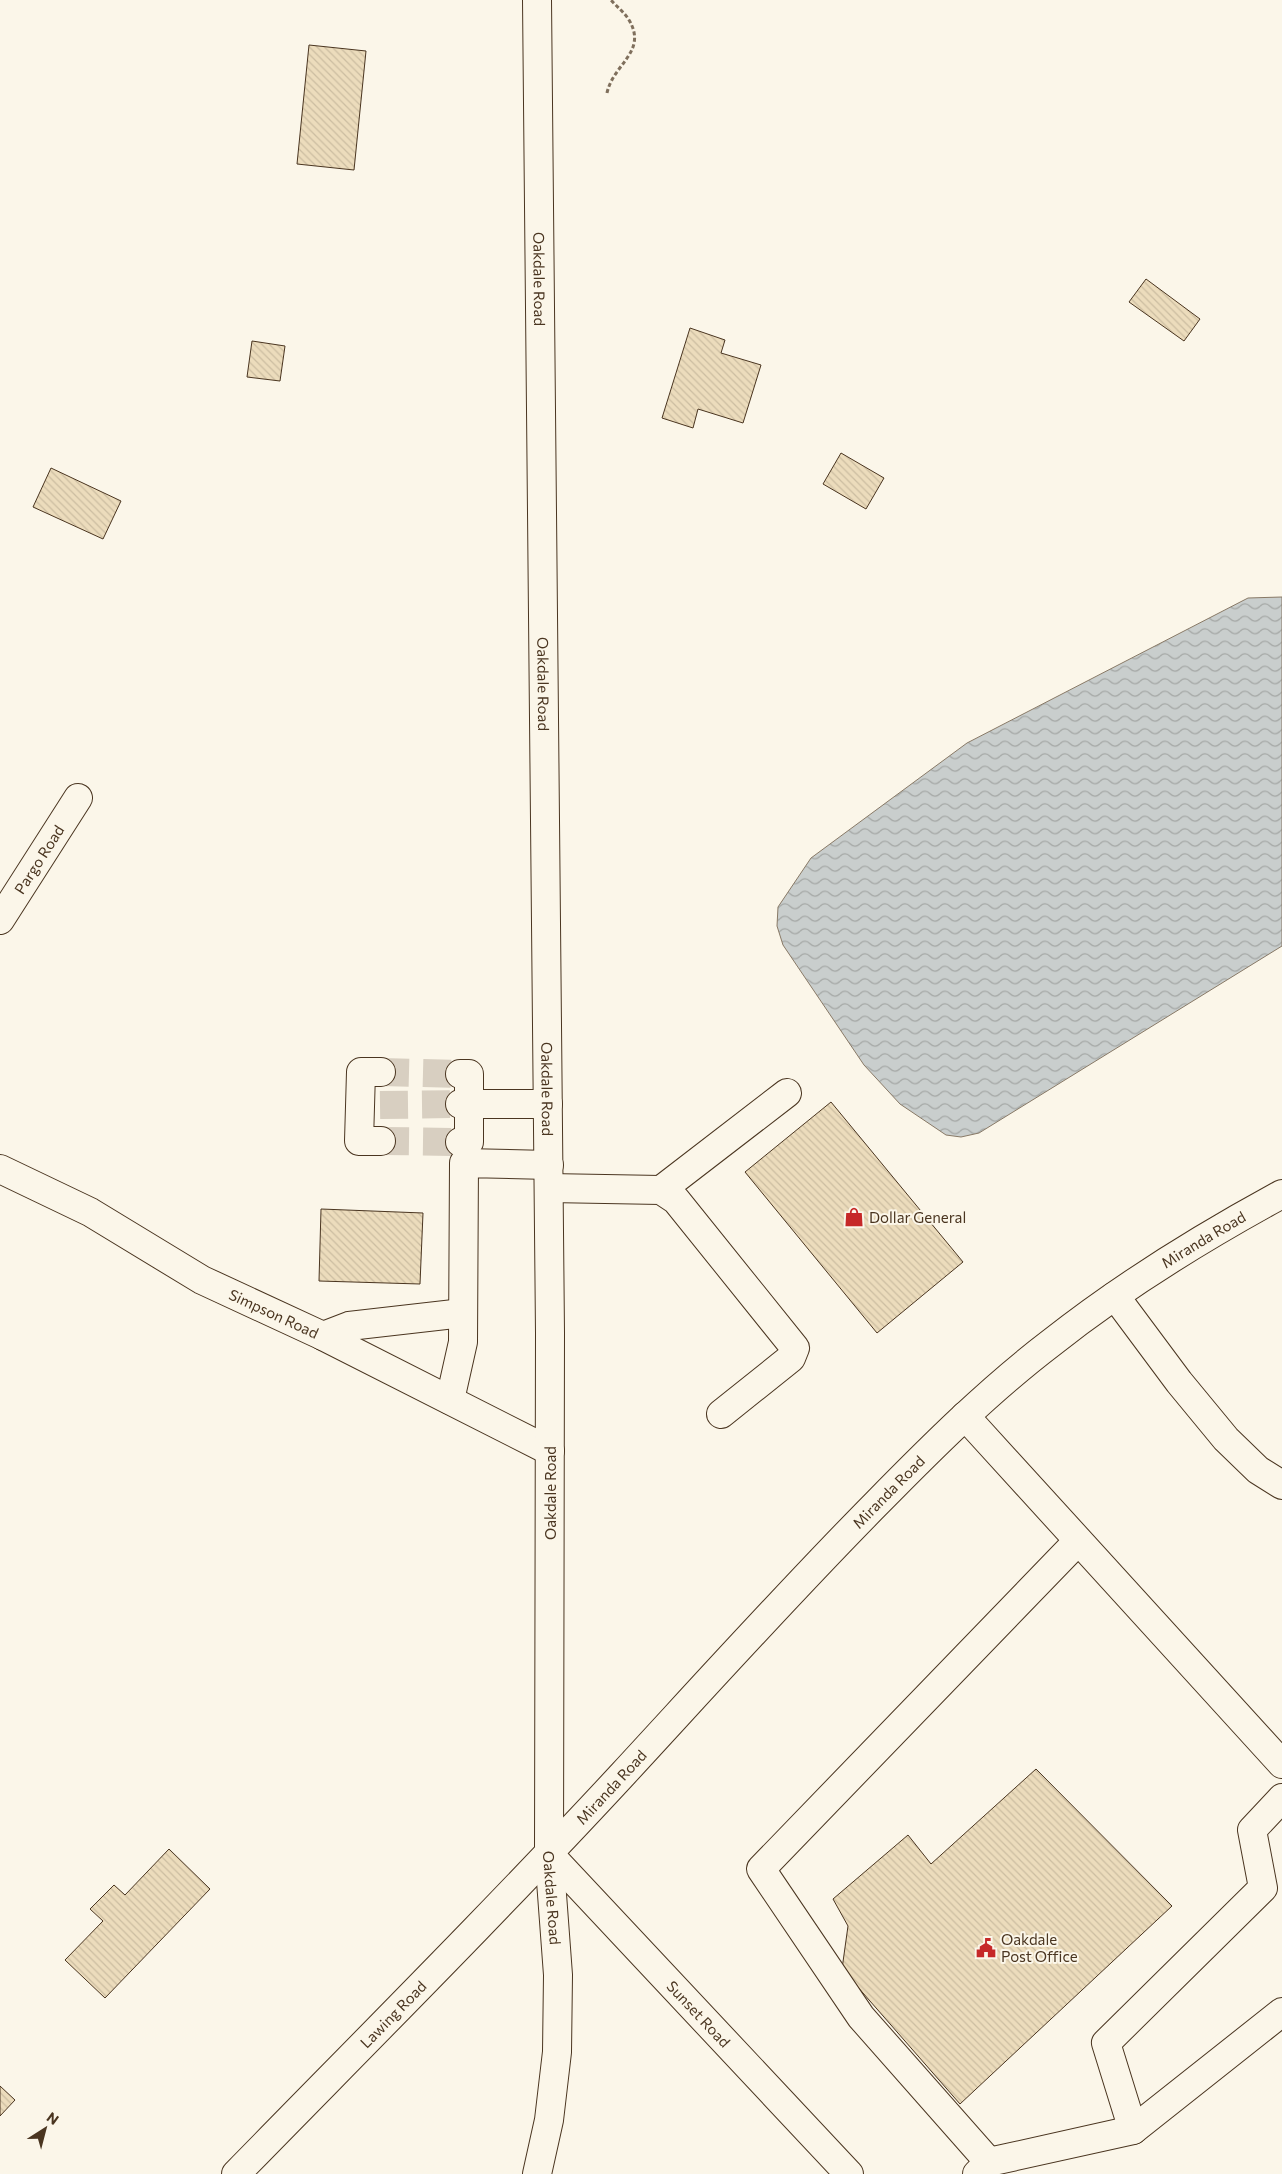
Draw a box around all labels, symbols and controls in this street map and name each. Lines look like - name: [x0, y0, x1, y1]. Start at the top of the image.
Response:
- street label: Oakdale Road: [530, 232, 549, 326]
- street label: Oakdale Road: [534, 637, 553, 731]
- street label: Pargo Road: [10, 822, 67, 897]
- street label: Oakdale Road: [538, 1042, 557, 1136]
- shop icon: Dollar General: [843, 1206, 865, 1228]
- street label: Miranda Road: [1158, 1207, 1249, 1272]
- place label: Dollar General: [869, 1208, 966, 1226]
- street label: Simpson Road: [226, 1285, 322, 1342]
- street label: Oakdale Road: [541, 1446, 559, 1540]
- street label: Miranda Road: [848, 1452, 928, 1532]
- street label: Miranda Road: [572, 1746, 650, 1828]
- street label: Oakdale Road: [540, 1850, 565, 1945]
- place label: Oakdale Post Office: [1001, 1930, 1078, 1965]
- public building icon: Oakdale Post Office: [975, 1937, 997, 1959]
- street label: Lawing Road: [356, 1977, 430, 2051]
- street label: Sunset Road: [663, 1977, 734, 2051]
- north arrow: [20, 2104, 70, 2154]
- text: N: [44, 2108, 62, 2128]

